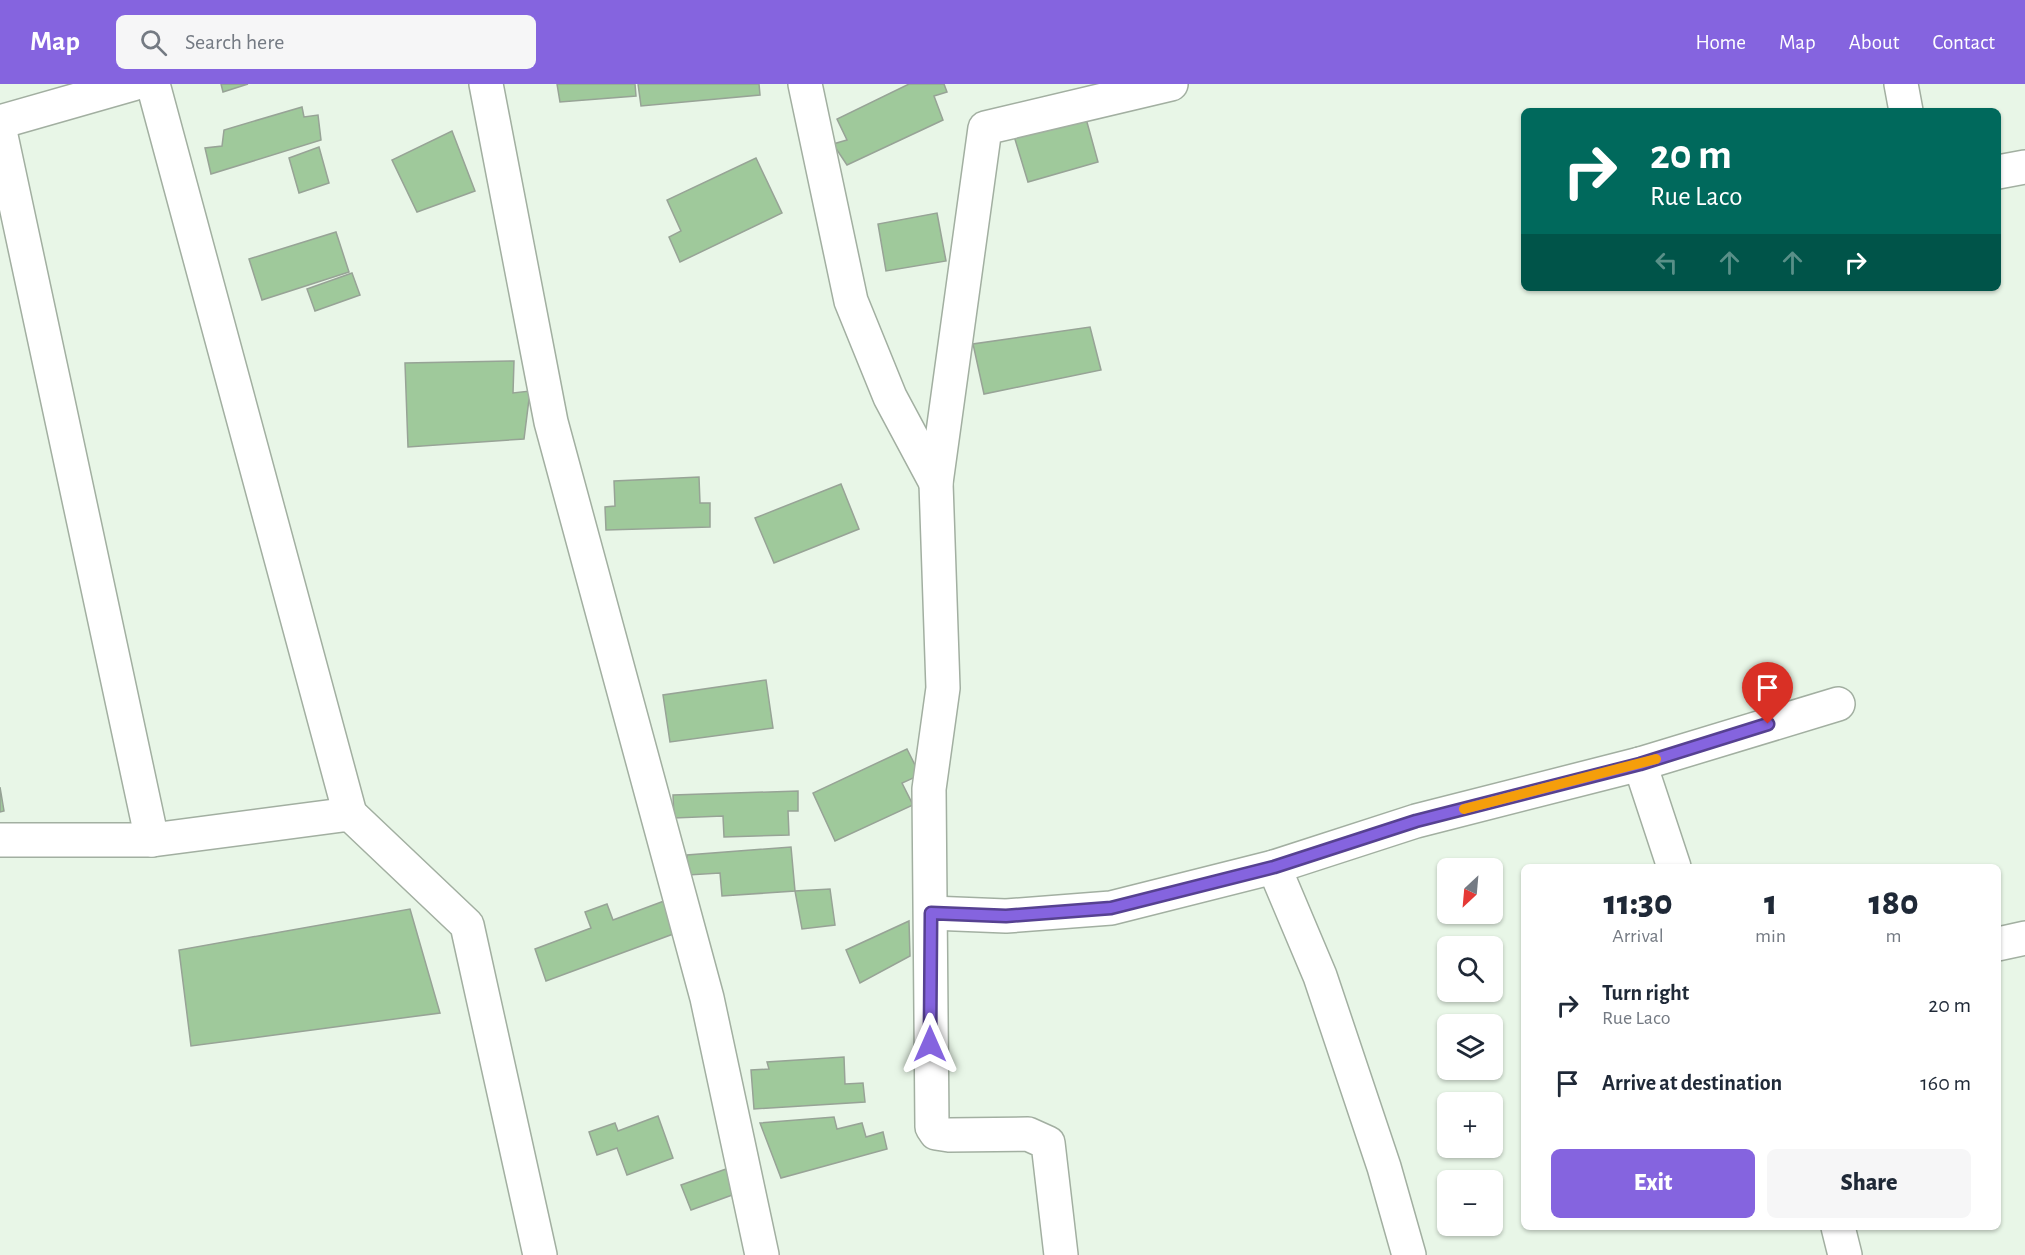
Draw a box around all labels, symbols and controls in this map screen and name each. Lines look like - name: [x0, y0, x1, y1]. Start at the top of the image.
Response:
- search box: [116, 15, 536, 69]
- icon: search: [137, 26, 170, 59]
- text: Map: [30, 28, 80, 56]
- text: Search here: [185, 31, 284, 53]
- text: Home: [1695, 32, 1746, 53]
- text: Map: [1779, 32, 1816, 53]
- text: About: [1849, 32, 1899, 53]
- text: Contact: [1932, 32, 1995, 53]
- icon: right: [1551, 132, 1629, 210]
- text: 20 m: [1650, 134, 1732, 176]
- text: Rue Laco: [1650, 183, 1742, 210]
- icon: left: [1650, 246, 1683, 279]
- icon: ahead: [1713, 246, 1746, 279]
- icon: ahead: [1776, 246, 1809, 279]
- icon: right: [1839, 246, 1872, 279]
- pin: [1742, 662, 1793, 724]
- icon: arrive: [1751, 671, 1784, 704]
- north arrow: [1437, 858, 1503, 924]
- map controls: [1437, 858, 1503, 1236]
- text: 11:30: [1603, 885, 1673, 921]
- text: 1: [1764, 885, 1777, 921]
- text: 180: [1869, 885, 1919, 921]
- text: Arrival: [1612, 926, 1664, 946]
- text: min: [1755, 926, 1786, 946]
- text: m: [1886, 926, 1902, 946]
- button: search: [1437, 936, 1503, 1002]
- text: Turn right: [1602, 982, 1689, 1004]
- icon: right: [1551, 989, 1584, 1022]
- text: 20 m: [1928, 994, 1971, 1016]
- text: Rue Laco: [1602, 1008, 1670, 1028]
- position arrow: [898, 1012, 962, 1076]
- button: layers: [1437, 1014, 1503, 1080]
- icon: arrive: [1551, 1067, 1584, 1100]
- text: Arrive at destination: [1602, 1072, 1782, 1094]
- text: 160 m: [1920, 1072, 1971, 1094]
- button: +: [1437, 1092, 1503, 1158]
- button: Exit: [1551, 1149, 1755, 1218]
- button: Share: [1767, 1149, 1971, 1218]
- button: −: [1437, 1170, 1503, 1236]

